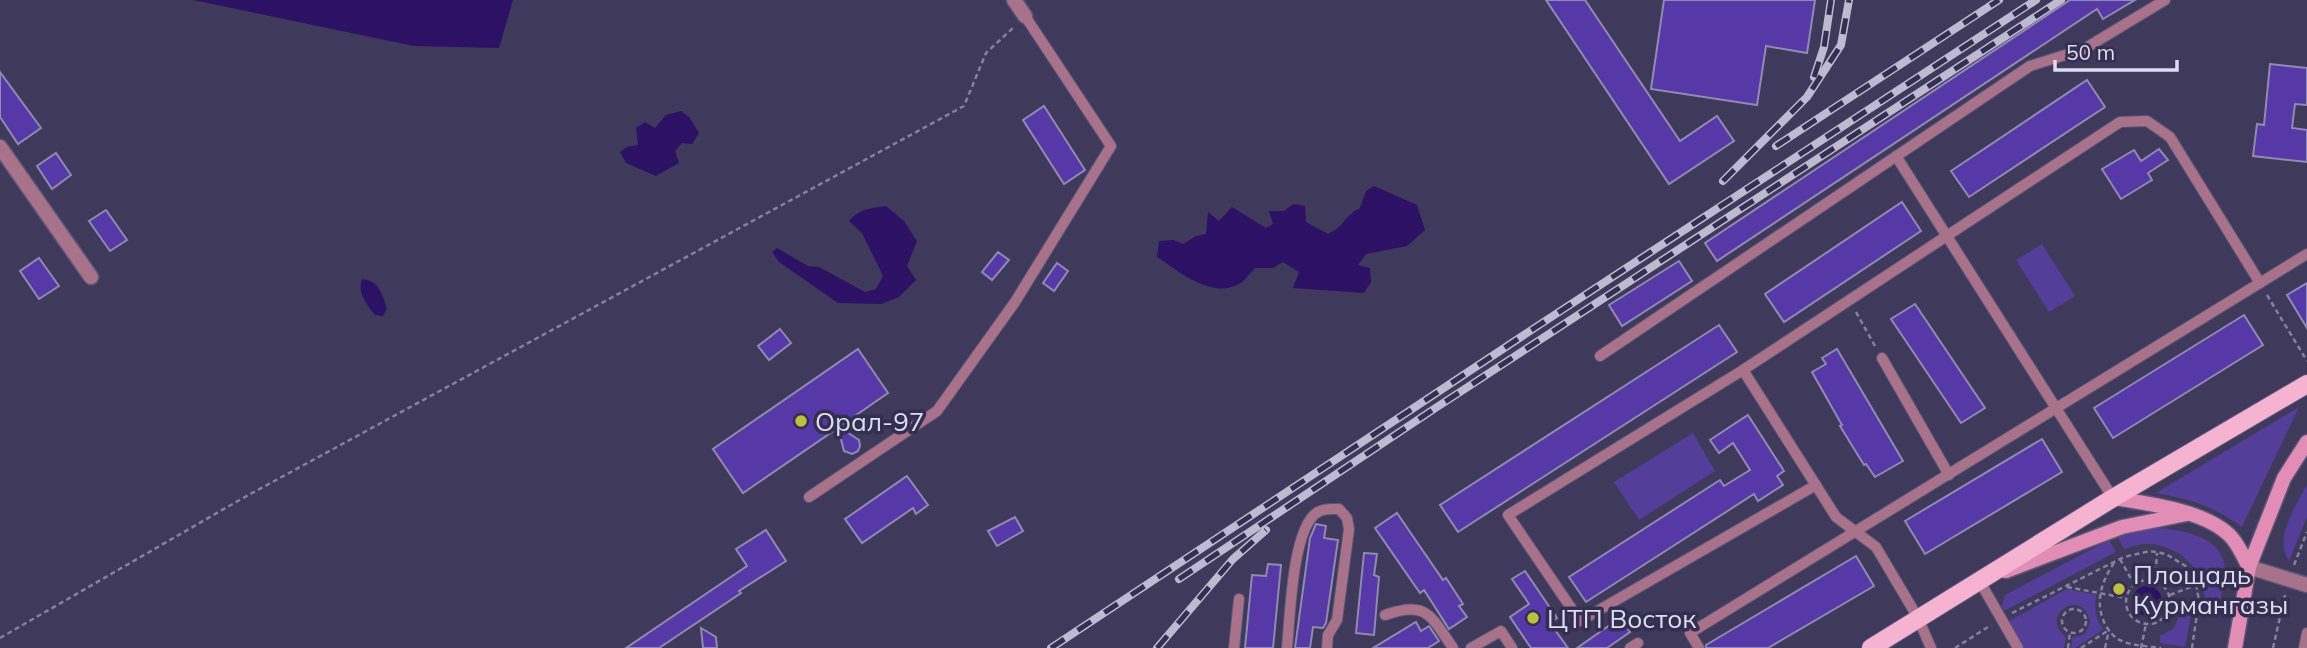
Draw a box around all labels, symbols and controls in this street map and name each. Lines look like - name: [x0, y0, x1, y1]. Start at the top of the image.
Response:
- scale bar: [2055, 28, 2178, 72]
- text: 50 m: [2066, 39, 2115, 65]
- place label: Орал-97: [815, 405, 924, 438]
- marker: Орал-97: [793, 413, 809, 429]
- place label: Площадь Курмангазы: [2133, 558, 2288, 621]
- marker: Площадь Курмангазы: [2111, 581, 2127, 597]
- place label: ЦТП Восток: [1547, 602, 1696, 635]
- marker: ЦТП Восток: [1525, 610, 1541, 626]

